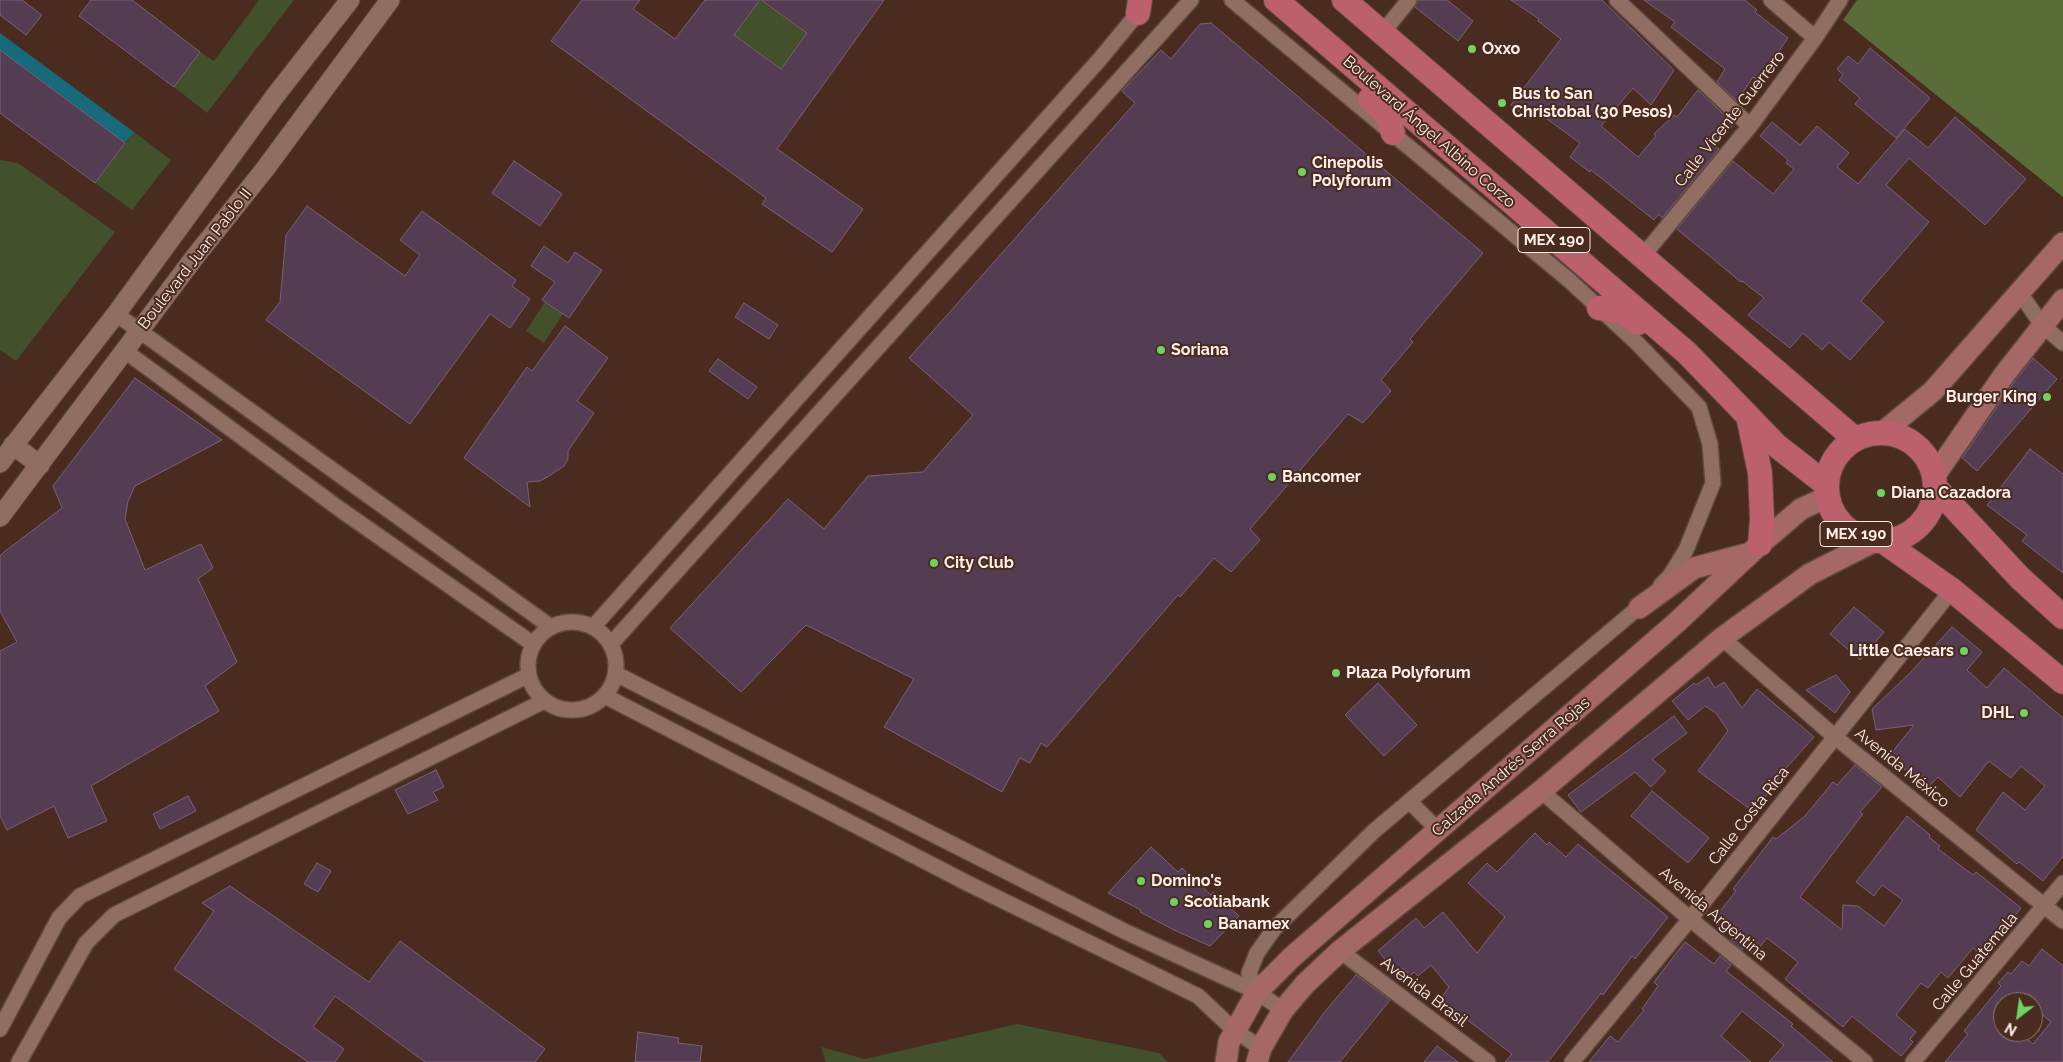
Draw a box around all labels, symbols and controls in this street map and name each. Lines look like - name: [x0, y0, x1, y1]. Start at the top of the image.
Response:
- place label: Oxxo: [1482, 39, 1520, 59]
- marker: Oxxo: [1466, 43, 1478, 55]
- street label: Calle Vicente Guerrero: [1671, 47, 1789, 191]
- street label: Boulevard Ángel Albino Corzo: [1339, 52, 1519, 212]
- place label: Bus to San Christobal (30 Pesos): [1512, 84, 1672, 122]
- marker: Bus to San Christobal (30 Pesos): [1496, 97, 1508, 109]
- place label: Cinepolis Polyforum: [1312, 153, 1391, 191]
- marker: Cinepolis Polyforum: [1296, 166, 1308, 178]
- street label: Boulevard Juan Pablo II: [134, 185, 256, 333]
- road number: MEX 190: [1518, 228, 1590, 252]
- place label: Soriana: [1171, 340, 1229, 360]
- marker: Soriana: [1155, 344, 1167, 356]
- place label: Burger King: [1946, 387, 2037, 407]
- marker: Burger King: [2041, 391, 2053, 403]
- place label: Bancomer: [1282, 467, 1361, 487]
- marker: Bancomer: [1266, 471, 1278, 483]
- place label: Diana Cazadora: [1891, 483, 2011, 503]
- marker: Diana Cazadora: [1875, 487, 1887, 499]
- road number: MEX 190: [1820, 522, 1892, 546]
- place label: City Club: [944, 553, 1014, 573]
- marker: City Club: [928, 557, 940, 569]
- place label: Little Caesars: [1849, 641, 1954, 661]
- marker: Little Caesars: [1958, 645, 1970, 657]
- place label: Plaza Polyforum: [1346, 663, 1471, 683]
- marker: Plaza Polyforum: [1330, 667, 1342, 679]
- street label: Calzada Andrés Serra Rojas: [1428, 693, 1594, 841]
- place label: DHL: [1981, 703, 2014, 723]
- marker: DHL: [2018, 707, 2030, 719]
- street label: Avenida México: [1851, 724, 1953, 812]
- street label: Calle Costa Rica: [1705, 763, 1793, 869]
- street label: Avenida Argentina: [1655, 863, 1771, 965]
- place label: Domino's: [1151, 871, 1222, 891]
- marker: Domino's: [1135, 875, 1147, 887]
- place label: Scotiabank: [1184, 892, 1270, 912]
- marker: Scotiabank: [1168, 896, 1180, 908]
- street label: Calle Guatemala: [1928, 909, 2022, 1015]
- place label: Banamex: [1218, 914, 1290, 934]
- marker: Banamex: [1202, 918, 1214, 930]
- street label: Avenida Brasil: [1377, 953, 1471, 1031]
- north arrow: [1993, 992, 2043, 1042]
- text: N: [2002, 1020, 2020, 1039]

